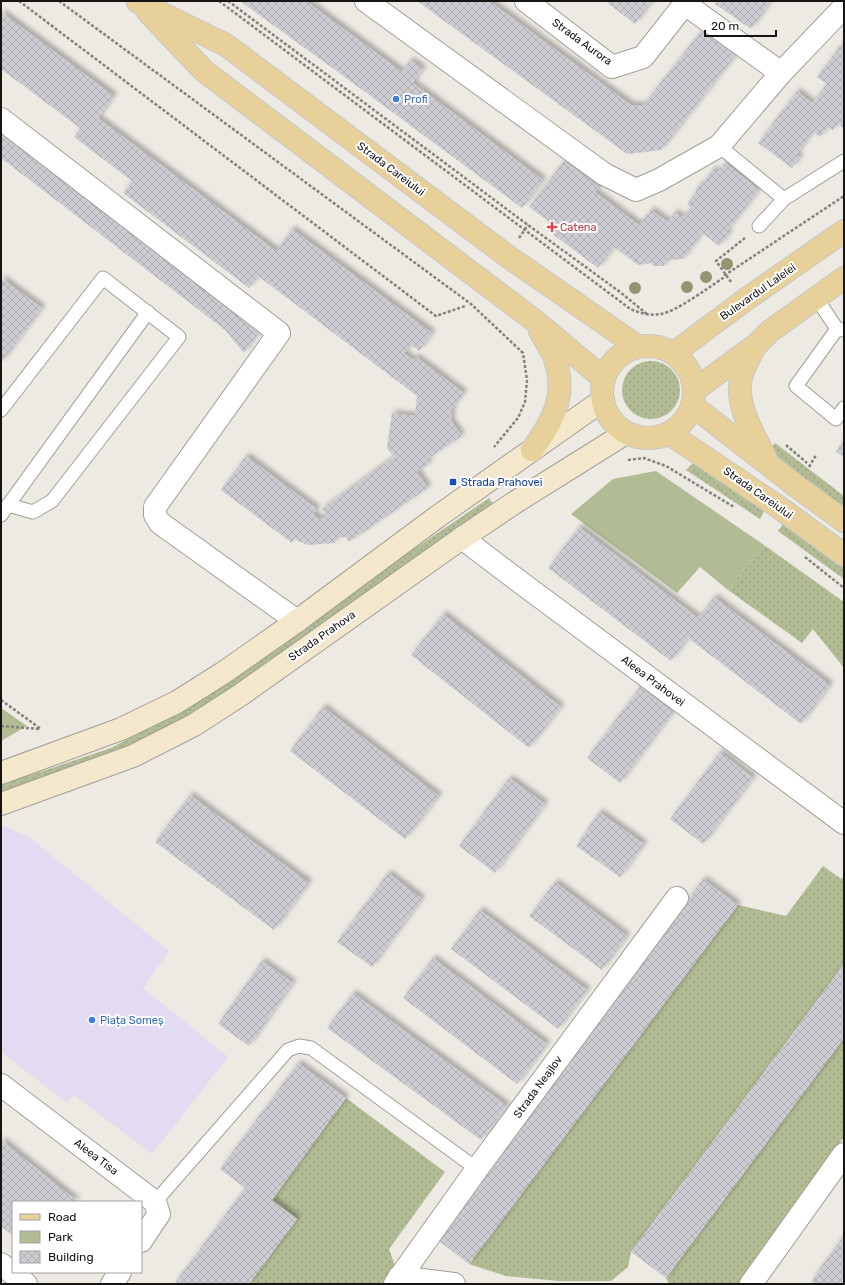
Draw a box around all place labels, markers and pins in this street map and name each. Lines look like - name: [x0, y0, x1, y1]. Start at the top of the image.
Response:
- place label: Profi: [404, 93, 427, 106]
- marker: Profi: [391, 94, 401, 104]
- place label: Catena: [560, 221, 597, 234]
- marker: Catena: [547, 222, 557, 232]
- place label: Strada Prahovei: [461, 476, 542, 489]
- marker: Strada Prahovei: [448, 477, 458, 487]
- place label: Piața Someș: [100, 1014, 164, 1027]
- marker: Piața Someș: [87, 1015, 97, 1025]

